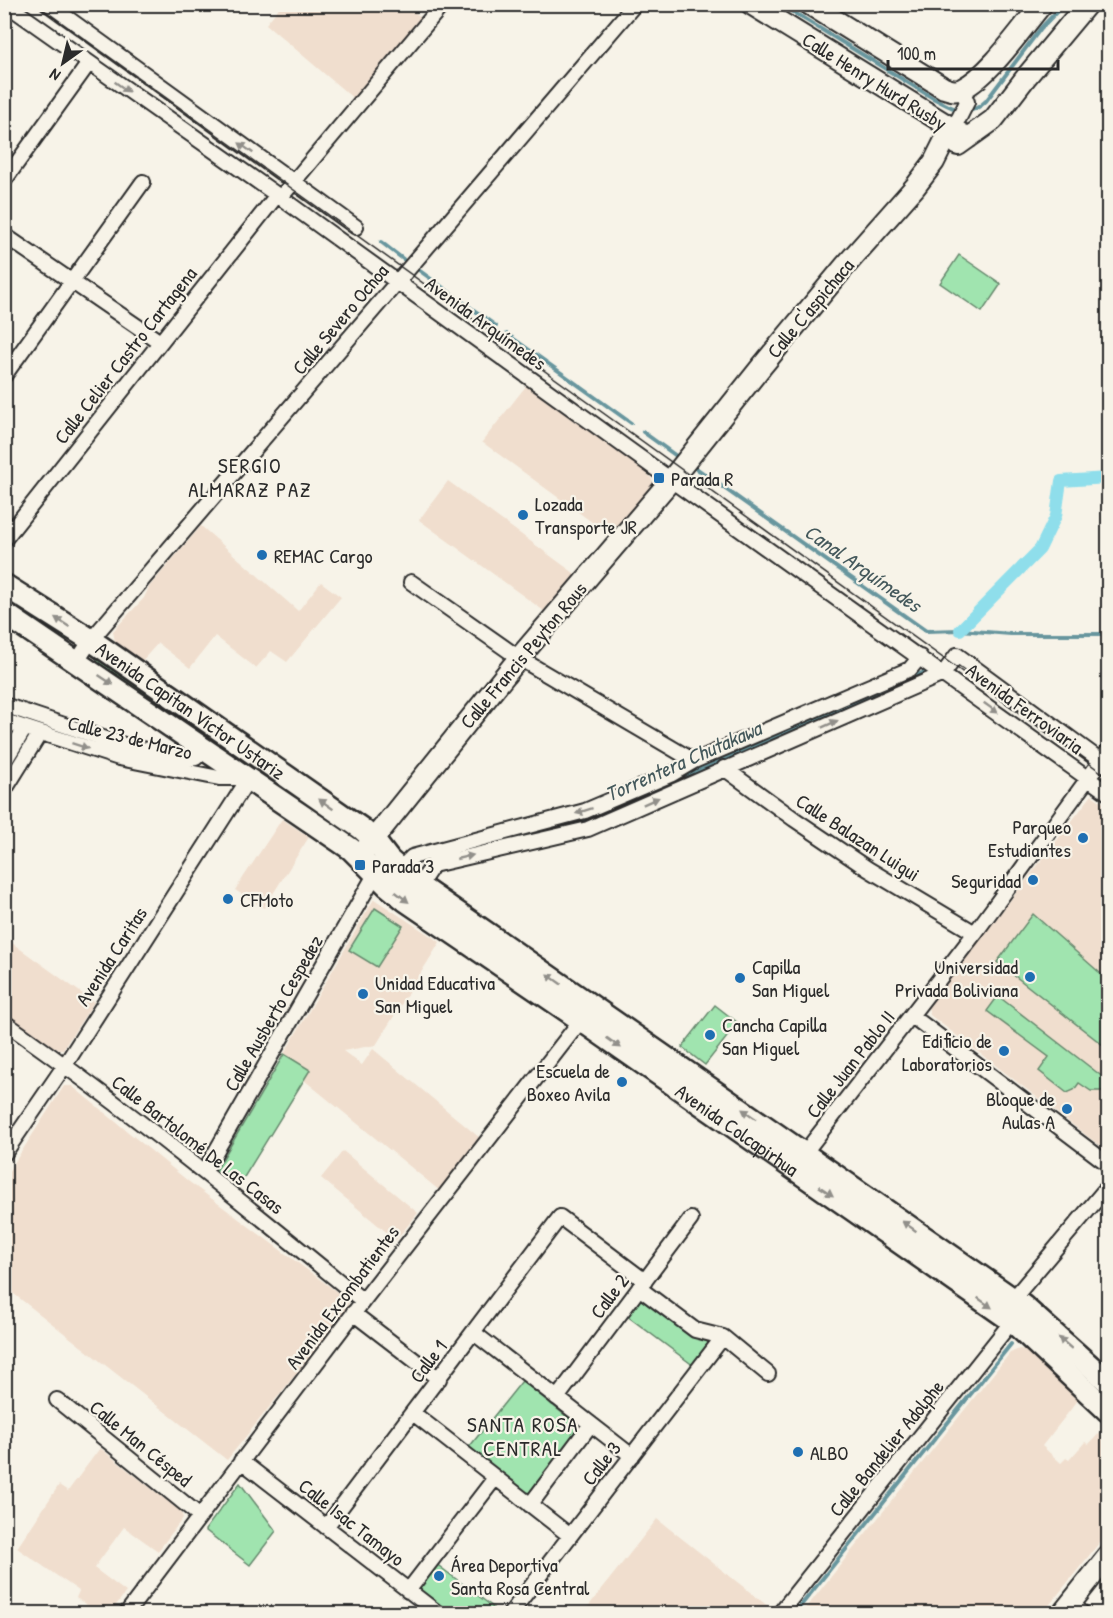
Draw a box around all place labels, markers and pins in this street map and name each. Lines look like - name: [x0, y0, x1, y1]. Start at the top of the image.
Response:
- place label: Parada R: [671, 465, 733, 492]
- marker: Parada R: [652, 471, 666, 485]
- place label: Lozada Transporte JR: [535, 490, 637, 540]
- marker: Lozada Transporte JR: [516, 508, 530, 522]
- place label: REMAC Cargo: [274, 542, 373, 569]
- marker: REMAC Cargo: [255, 548, 269, 562]
- place label: Parqueo Estudiantes: [988, 813, 1071, 863]
- marker: Parqueo Estudiantes: [1076, 831, 1090, 845]
- place label: Parada 3: [372, 852, 434, 879]
- marker: Parada 3: [353, 858, 367, 872]
- place label: Seguridad: [951, 867, 1021, 894]
- marker: Seguridad: [1026, 873, 1040, 887]
- place label: CFMoto: [240, 886, 293, 913]
- marker: CFMoto: [221, 892, 235, 906]
- place label: Capilla San Miguel: [752, 953, 830, 1003]
- place label: Universidad Privada Boliviana: [895, 953, 1018, 1003]
- place label: Unidad Educativa San Miguel: [375, 969, 495, 1019]
- marker: Universidad Privada Boliviana: [1023, 970, 1037, 984]
- marker: Capilla San Miguel: [733, 971, 747, 985]
- marker: Unidad Educativa San Miguel: [356, 987, 370, 1001]
- place label: Cancha Capilla San Miguel: [722, 1011, 827, 1061]
- place label: Edificio de Laboratorios: [902, 1027, 992, 1077]
- marker: Cancha Capilla San Miguel: [703, 1028, 717, 1042]
- marker: Edificio de Laboratorios: [997, 1044, 1011, 1058]
- place label: Escuela de Boxeo Avila: [527, 1057, 610, 1107]
- marker: Escuela de Boxeo Avila: [615, 1075, 629, 1089]
- place label: Bloque de Aulas A: [986, 1085, 1055, 1135]
- marker: Bloque de Aulas A: [1060, 1102, 1074, 1116]
- place label: ALBO: [810, 1439, 848, 1466]
- marker: ALBO: [791, 1445, 805, 1459]
- place label: Área Deportiva Santa Rosa Central: [451, 1551, 590, 1601]
- marker: Área Deportiva Santa Rosa Central: [432, 1569, 446, 1583]

